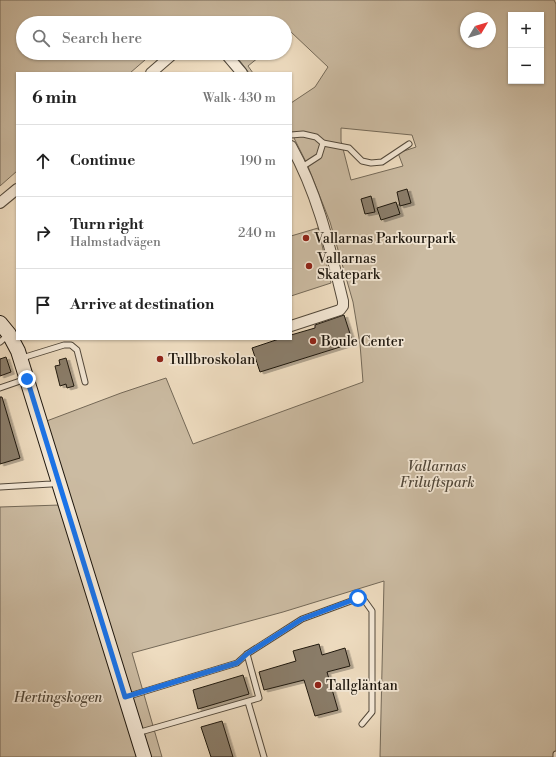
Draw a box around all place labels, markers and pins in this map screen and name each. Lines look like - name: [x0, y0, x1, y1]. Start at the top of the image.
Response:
- place label: Vallarnas Parkourpark: [313, 230, 456, 248]
- marker: Vallarnas Parkourpark: [301, 233, 311, 243]
- place label: Vallarnas Skatepark: [316, 250, 381, 284]
- marker: Vallarnas Skatepark: [304, 261, 314, 271]
- place label: Boule Center: [320, 333, 404, 351]
- marker: Boule Center: [308, 336, 318, 346]
- place label: Tullbroskolan: [168, 351, 256, 369]
- marker: Tullbroskolan: [155, 354, 165, 364]
- place label: Tallgläntan: [326, 677, 398, 695]
- marker: Tallgläntan: [313, 680, 323, 690]

